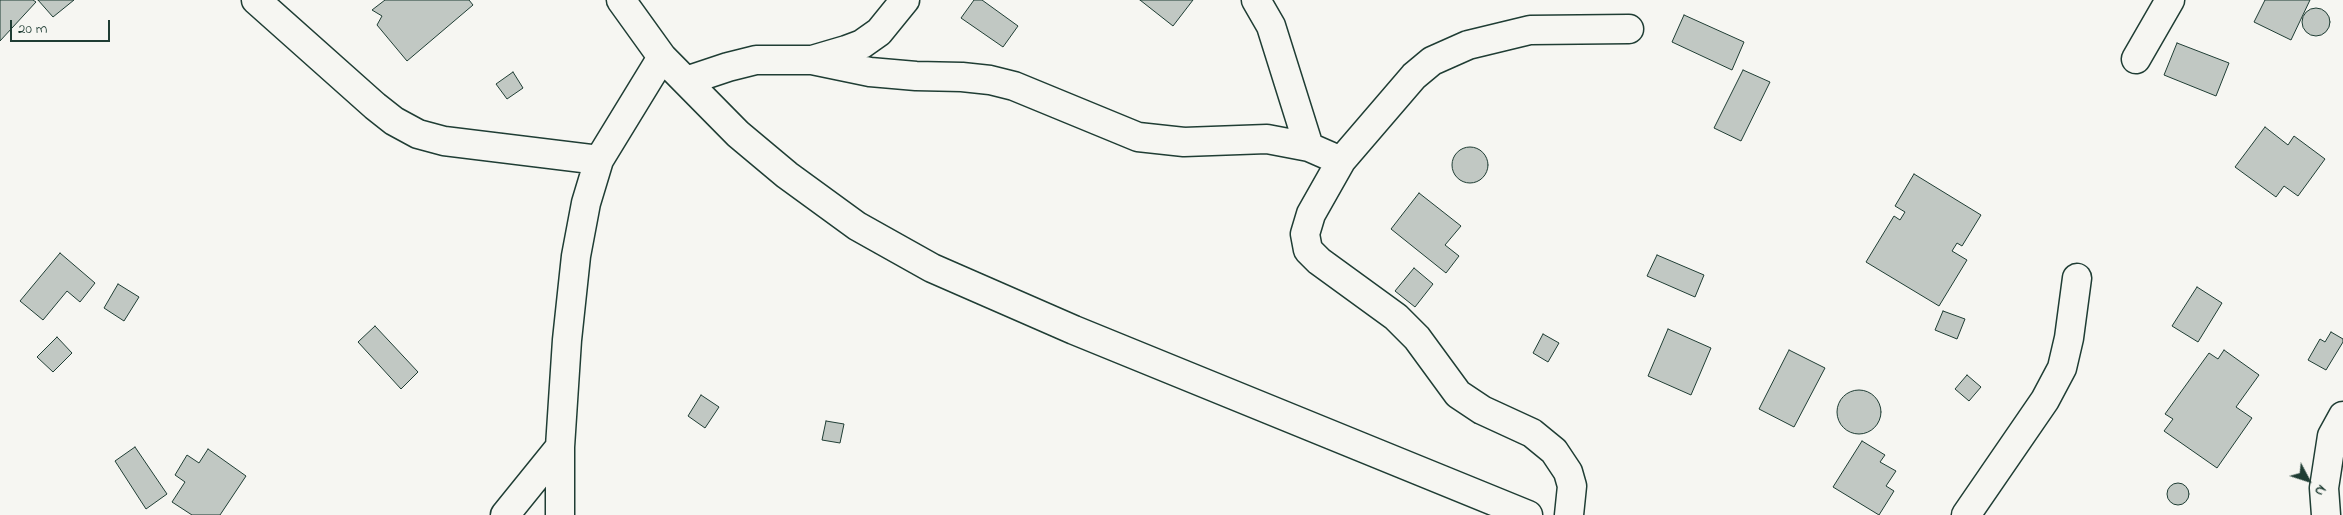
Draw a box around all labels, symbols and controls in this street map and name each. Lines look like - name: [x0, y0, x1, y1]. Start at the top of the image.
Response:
- scale bar: [12, 10, 112, 42]
- text: 20 m: [18, 18, 47, 40]
- north arrow: [2283, 455, 2333, 505]
- text: N: [2309, 480, 2331, 500]

